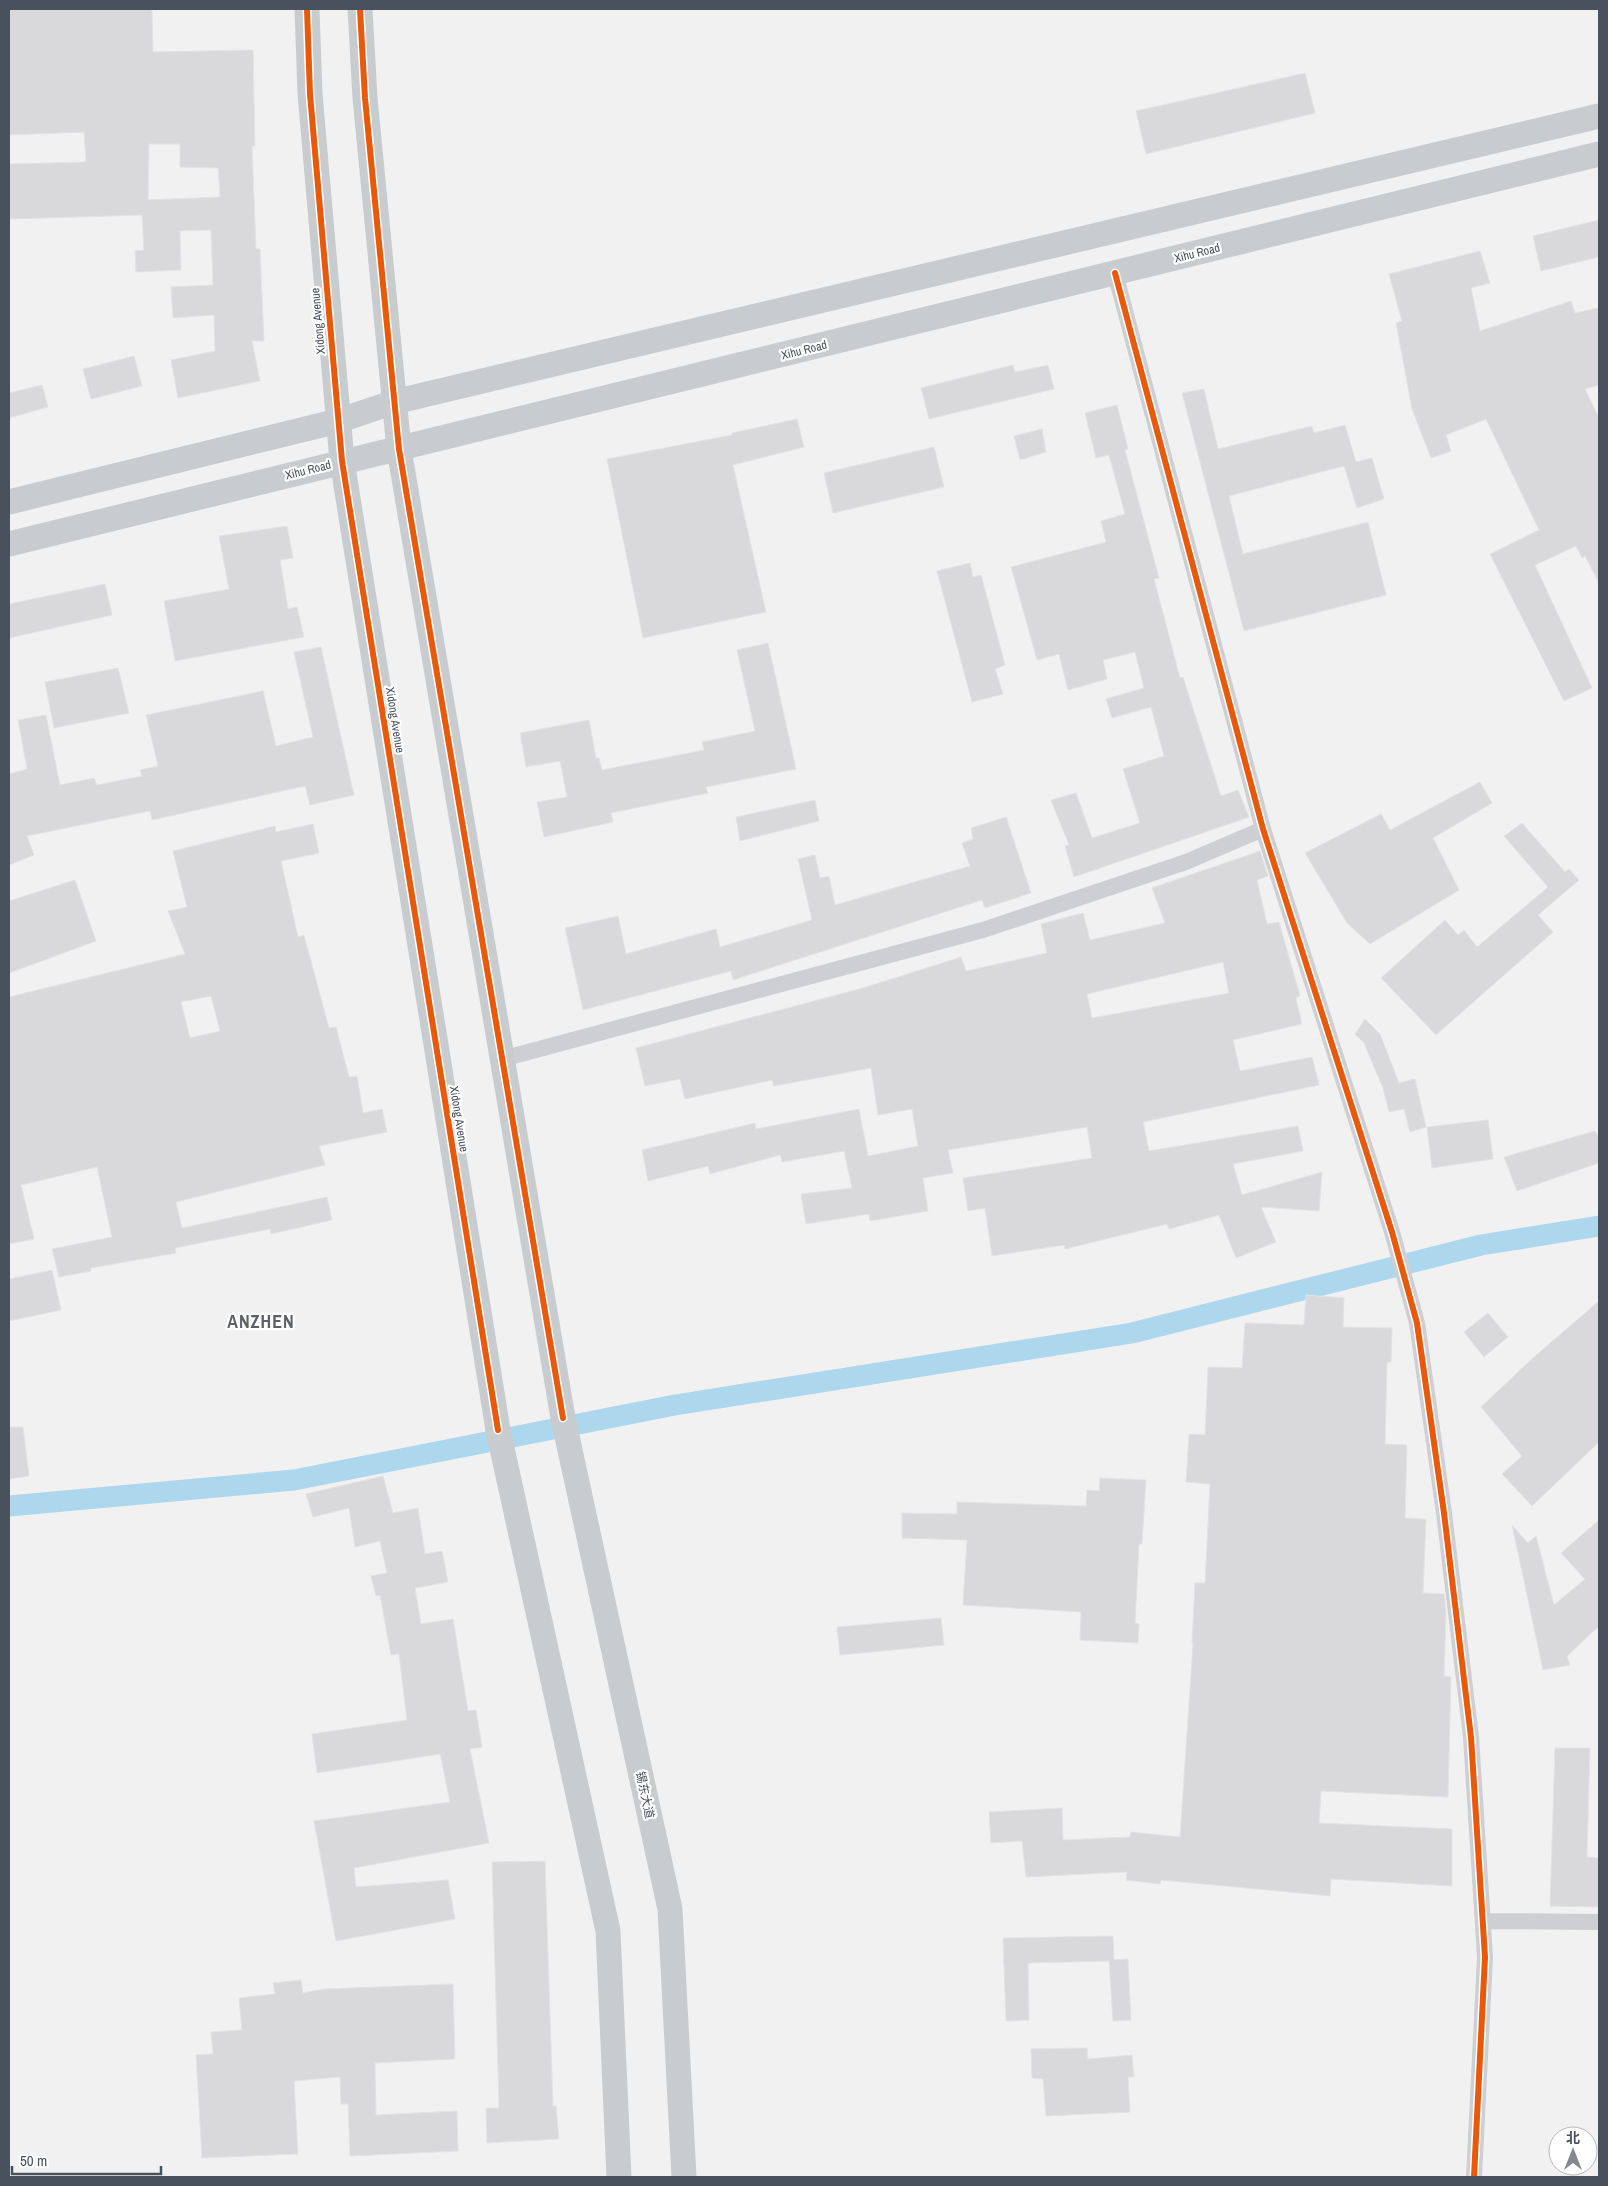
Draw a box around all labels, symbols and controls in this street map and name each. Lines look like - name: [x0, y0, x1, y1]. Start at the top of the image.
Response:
- street label: Xihu Road: [1172, 240, 1222, 266]
- street label: Xidong Avenue: [307, 287, 329, 355]
- street label: Xihu Road: [779, 337, 829, 363]
- street label: Xihu Road: [283, 457, 333, 483]
- street label: Xidong Avenue: [382, 686, 408, 754]
- street label: Xidong Avenue: [446, 1085, 472, 1153]
- district label: ANZHEN: [227, 1309, 295, 1334]
- street label: 锡东大道: [632, 1770, 658, 1820]
- north arrow: [1548, 2126, 1598, 2176]
- text: 北: [1566, 2129, 1580, 2147]
- scale bar: [12, 2144, 161, 2176]
- text: 50 m: [20, 2150, 47, 2171]

